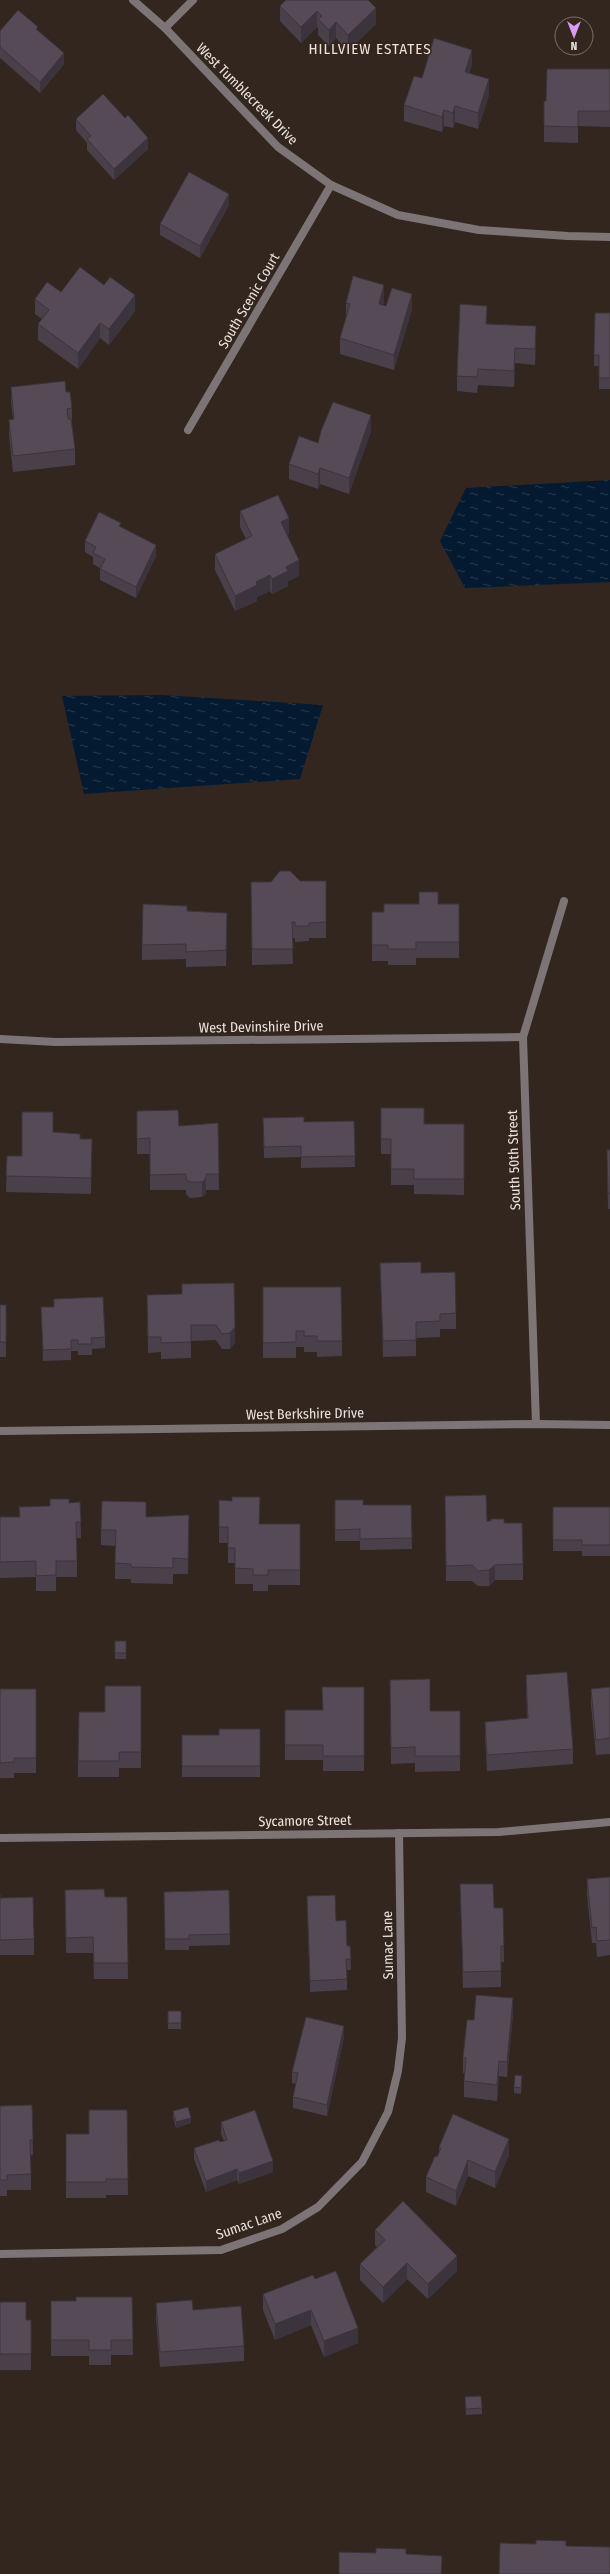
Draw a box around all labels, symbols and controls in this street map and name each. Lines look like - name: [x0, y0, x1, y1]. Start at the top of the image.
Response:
- north arrow: [554, 16, 594, 56]
- text: N: [571, 39, 577, 52]
- street label: West Tumblecreek Drive: [193, 40, 301, 148]
- district label: HILLVIEW ESTATES: [308, 40, 432, 58]
- street label: South Scenic Court: [215, 250, 283, 352]
- street label: West Devinshire Drive: [199, 1017, 323, 1037]
- street label: South 50th Street: [504, 1109, 524, 1210]
- street label: West Berkshire Drive: [246, 1404, 364, 1424]
- street label: Sycamore Street: [258, 1812, 352, 1830]
- street label: Sumac Lane: [379, 1911, 397, 1979]
- street label: Sumac Lane: [214, 2205, 284, 2243]

